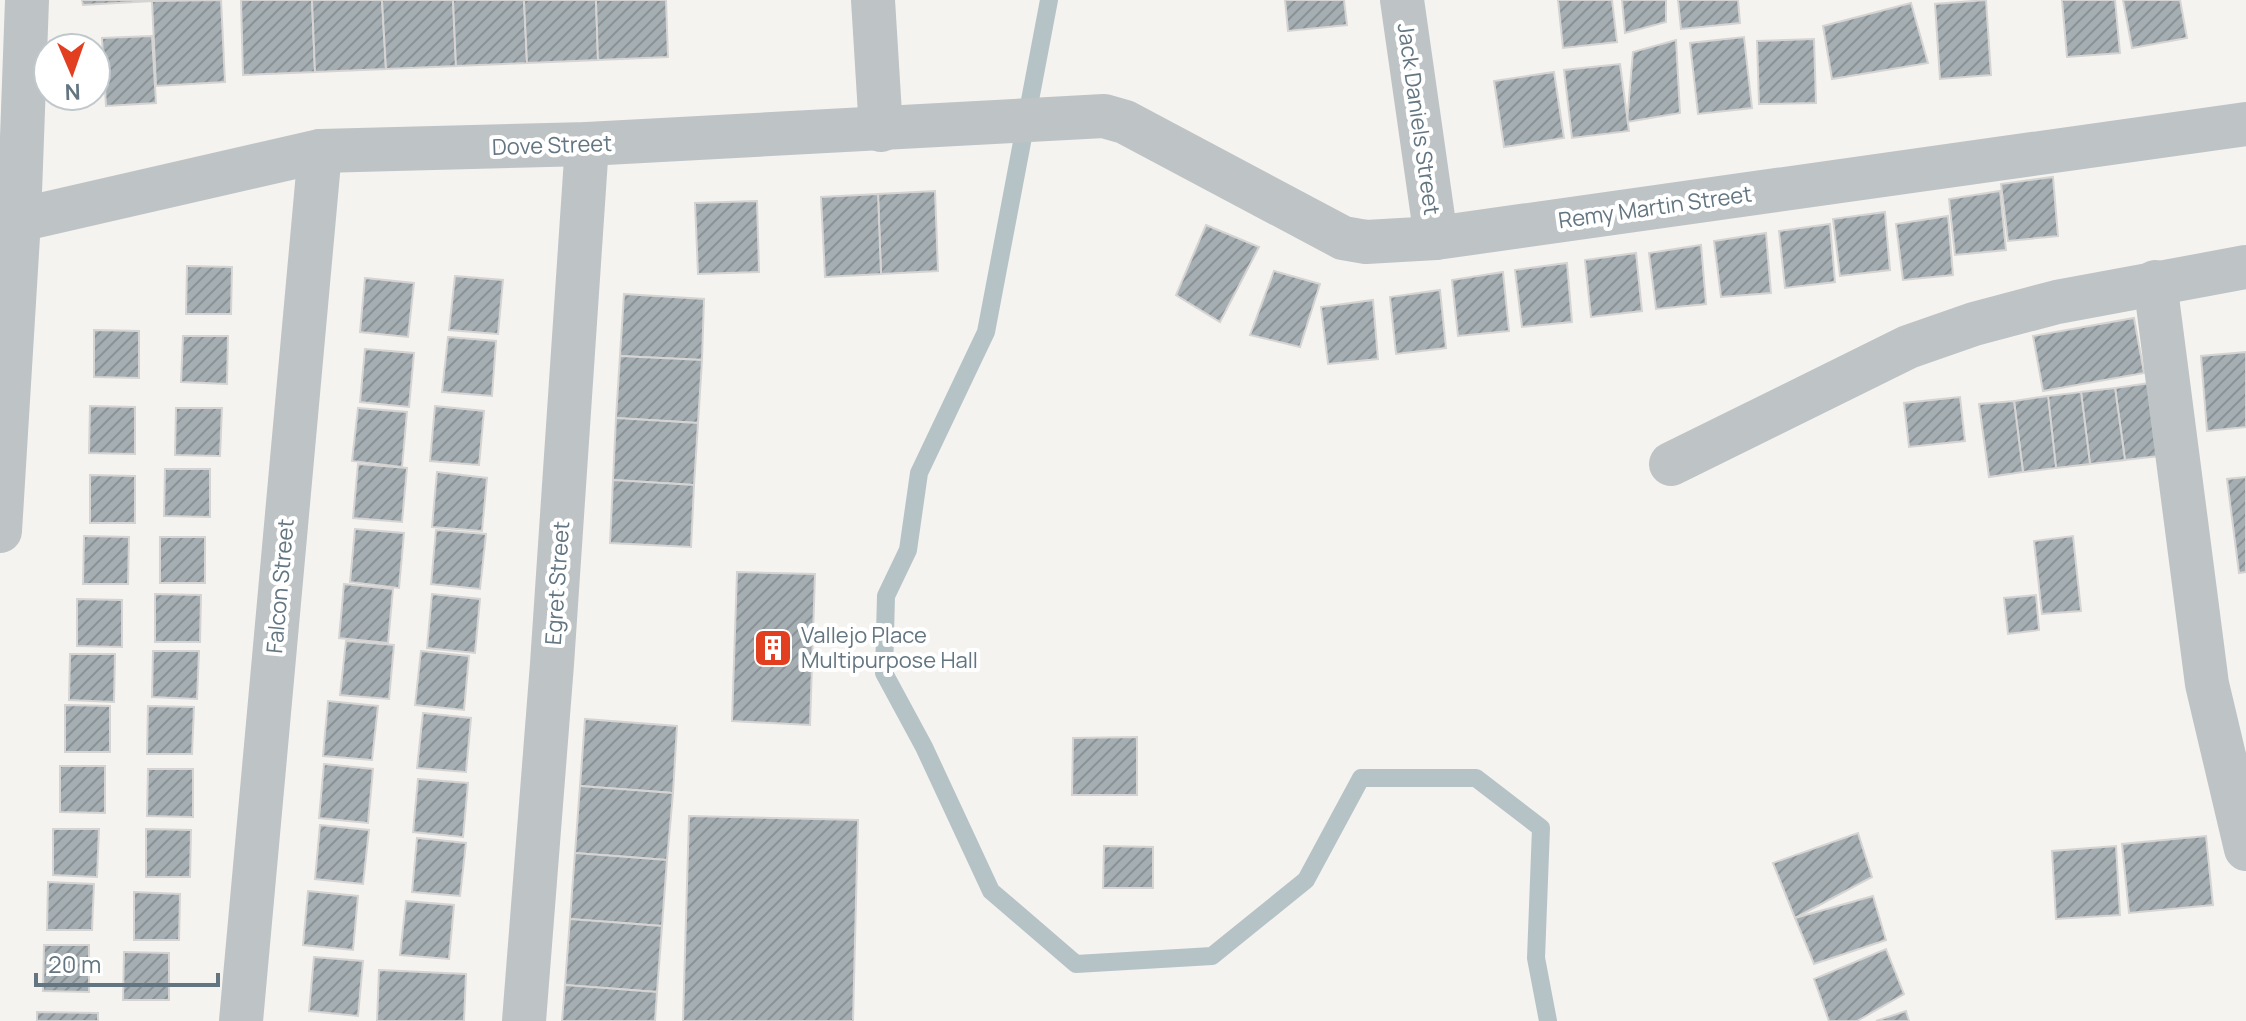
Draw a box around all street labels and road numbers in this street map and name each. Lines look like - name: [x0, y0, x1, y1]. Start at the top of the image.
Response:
- street label: Jack Daniels Street: [1391, 21, 1447, 217]
- street label: Dove Street: [492, 128, 613, 162]
- street label: Remy Martin Street: [1556, 179, 1754, 235]
- street label: Falcon Street: [259, 517, 301, 655]
- street label: Egret Street: [538, 520, 576, 646]

